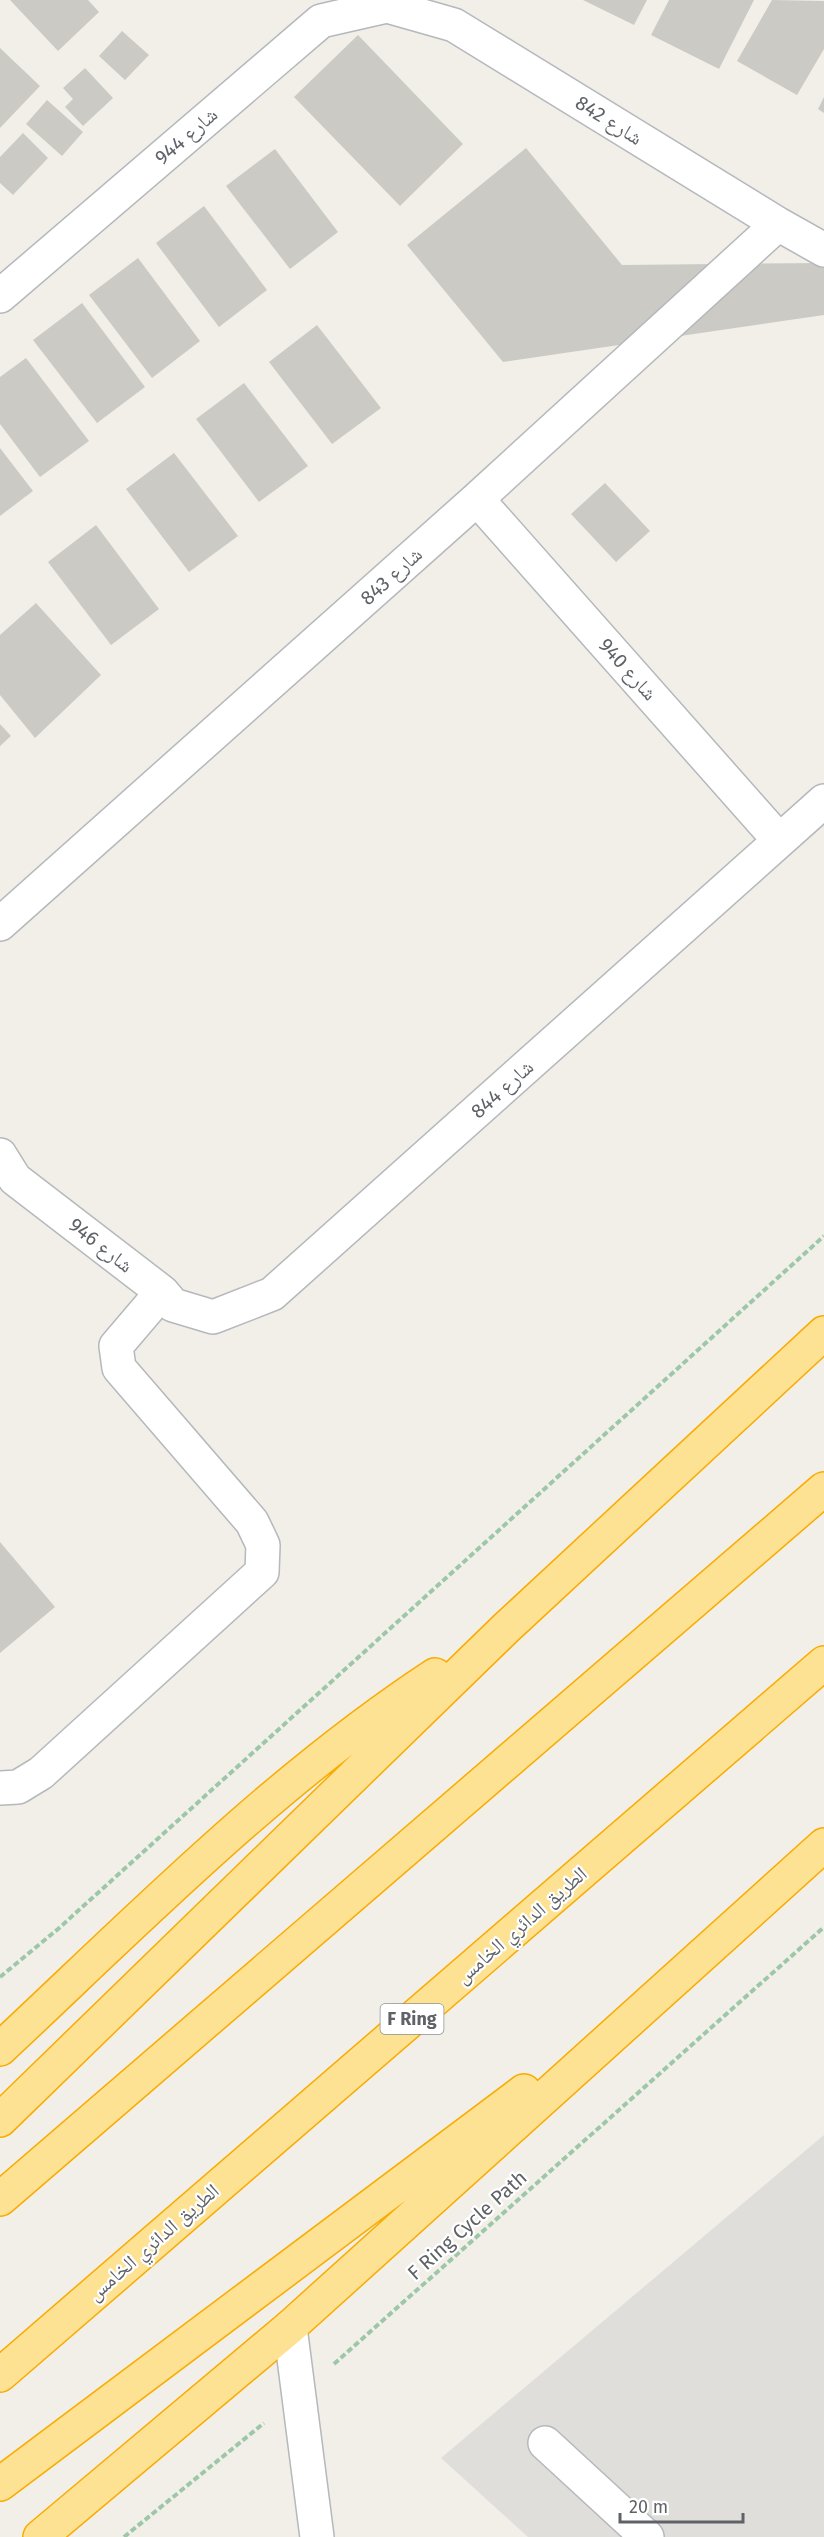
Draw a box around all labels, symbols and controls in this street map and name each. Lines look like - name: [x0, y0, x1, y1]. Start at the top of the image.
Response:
- street label: شارع 842: [571, 90, 647, 151]
- street label: شارع 944: [150, 102, 223, 170]
- street label: شارع 843: [355, 542, 427, 611]
- street label: شارع 940: [593, 633, 662, 706]
- street label: شارع 844: [466, 1055, 539, 1124]
- street label: شارع 946: [63, 1212, 138, 1278]
- street label: الطريق الدائري الخامس: [450, 1861, 594, 1992]
- road number: F Ring: [380, 2004, 444, 2034]
- street label: F Ring Cycle Path: [402, 2165, 532, 2285]
- street label: الطريق الدائري الخامس: [82, 2178, 226, 2309]
- scale bar: [620, 2486, 743, 2524]
- text: 20 m: [629, 2496, 668, 2518]

